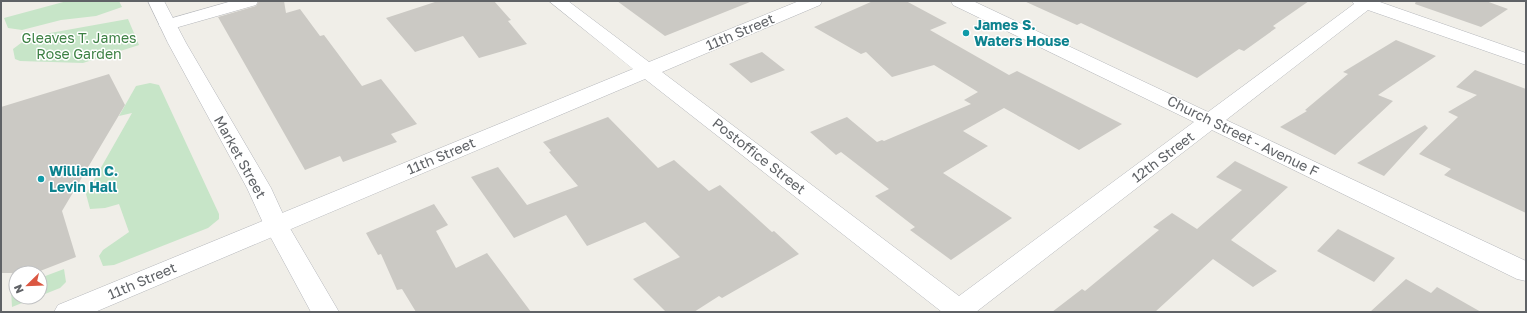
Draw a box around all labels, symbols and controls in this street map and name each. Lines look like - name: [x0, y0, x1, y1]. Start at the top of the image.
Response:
- street label: 11th Street: [703, 10, 777, 54]
- place label: James S. Waters House: [974, 16, 1070, 49]
- marker: James S. Waters House: [961, 28, 971, 38]
- park label: Gleaves T. James Rose Garden: [22, 29, 136, 62]
- street label: Church Street - Avenue F: [1165, 91, 1322, 180]
- street label: Market Street: [211, 113, 270, 201]
- street label: Postoffice Street: [709, 114, 809, 197]
- street label: 12th Street: [1128, 128, 1197, 186]
- street label: 11th Street: [404, 134, 478, 178]
- place label: William C. Levin Hall: [49, 162, 118, 195]
- marker: William C. Levin Hall: [36, 174, 46, 184]
- street label: 11th Street: [105, 259, 179, 303]
- north arrow: [8, 265, 48, 305]
- text: N: [11, 283, 26, 295]

